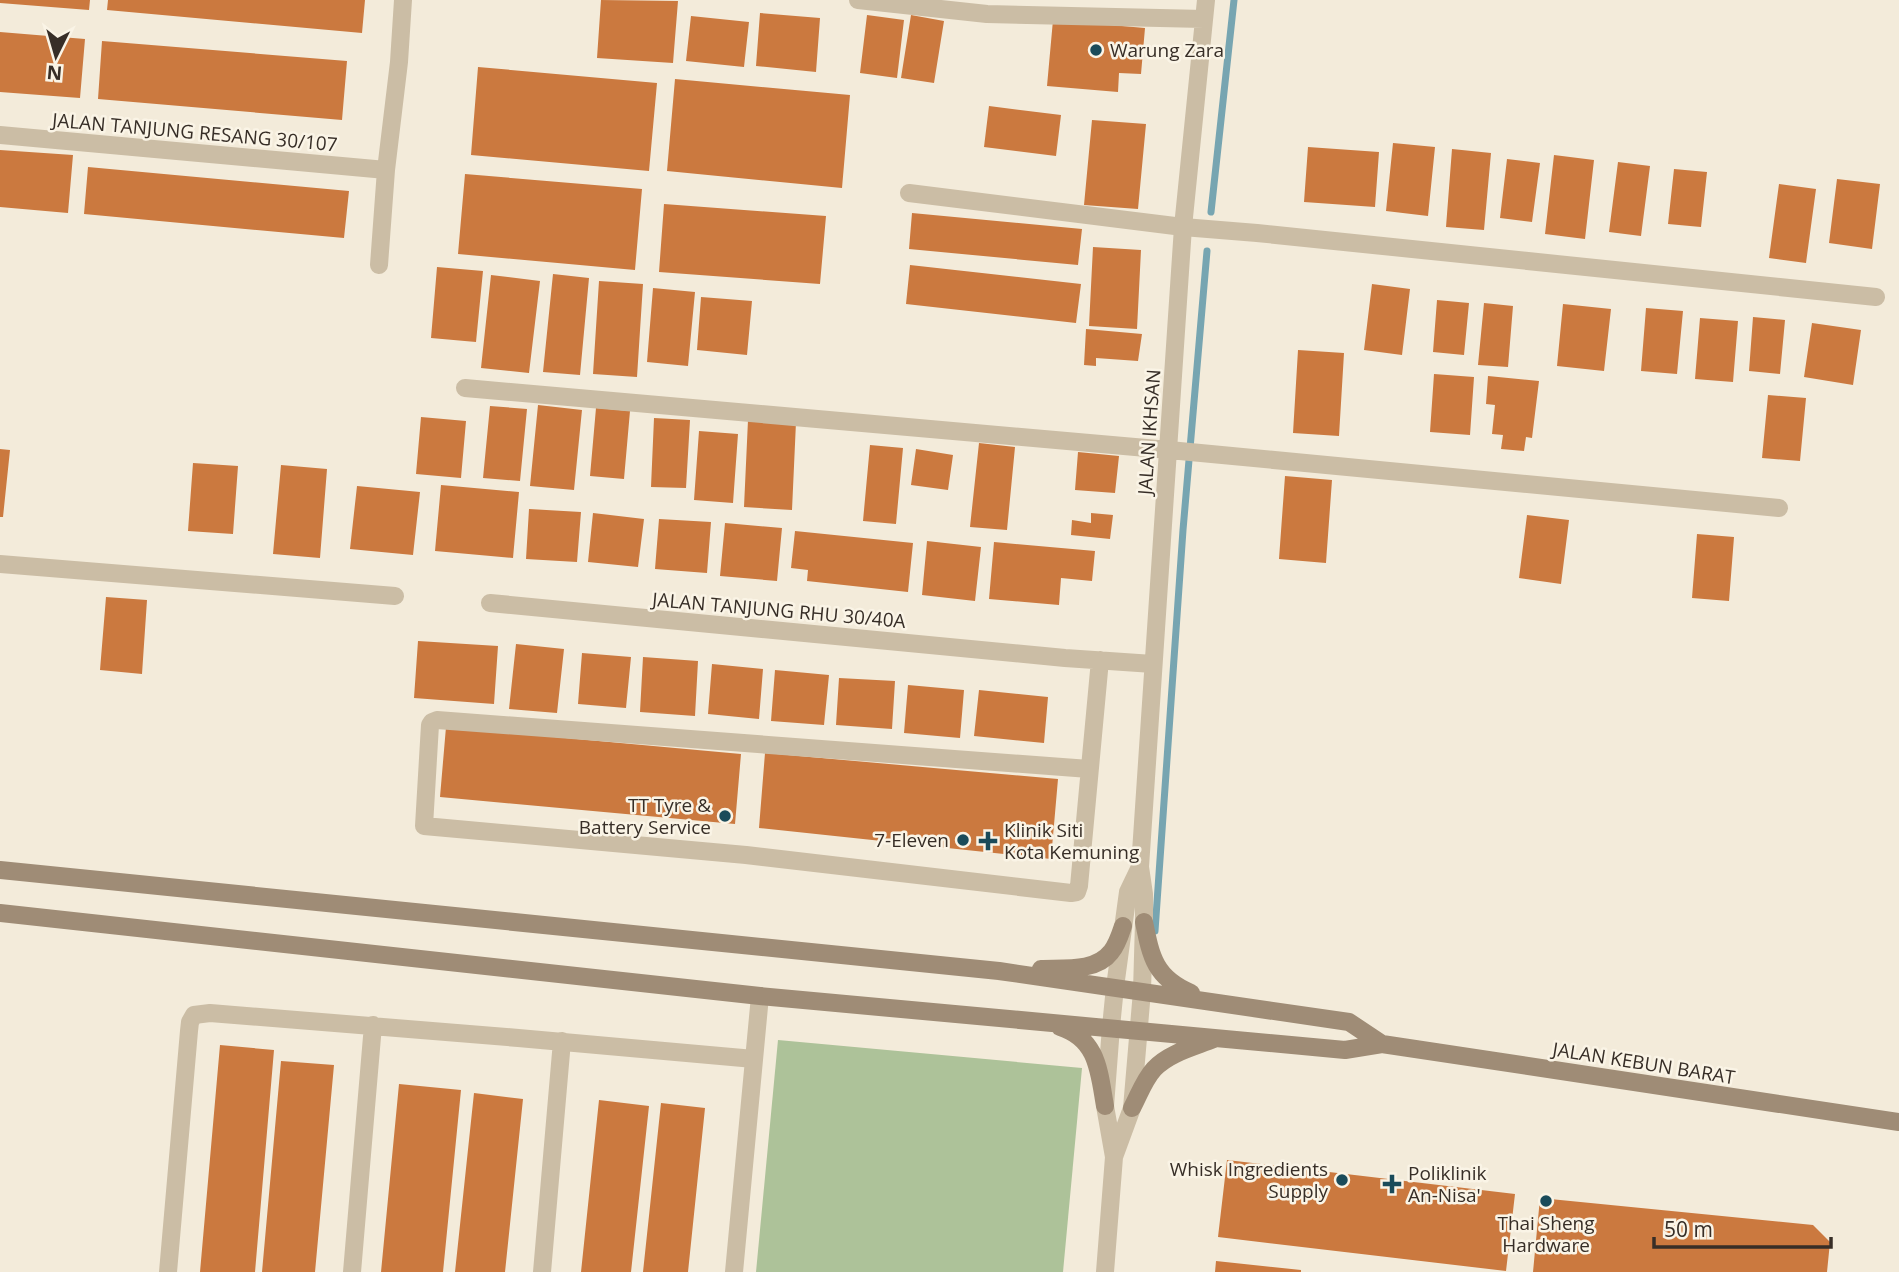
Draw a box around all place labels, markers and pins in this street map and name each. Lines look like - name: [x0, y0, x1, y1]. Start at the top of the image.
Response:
- place label: Warung Zara: [1110, 37, 1224, 63]
- marker: Warung Zara: [1088, 42, 1104, 58]
- place label: TT Tyre & Battery Service: [579, 792, 711, 840]
- marker: TT Tyre & Battery Service: [717, 808, 733, 824]
- place label: Klinik Siti Kota Kemuning: [1004, 817, 1139, 865]
- place label: 7-Eleven: [874, 827, 949, 853]
- marker: Klinik Siti Kota Kemuning: [978, 831, 998, 851]
- marker: 7-Eleven: [955, 832, 971, 848]
- place label: Whisk Ingredients Supply: [1170, 1156, 1328, 1204]
- place label: Poliklinik An-Nisa': [1408, 1160, 1486, 1208]
- marker: Whisk Ingredients Supply: [1334, 1172, 1350, 1188]
- marker: Poliklinik An-Nisa': [1382, 1174, 1402, 1194]
- marker: Thai Sheng Hardware: [1538, 1193, 1554, 1209]
- place label: Thai Sheng Hardware: [1497, 1210, 1595, 1258]

